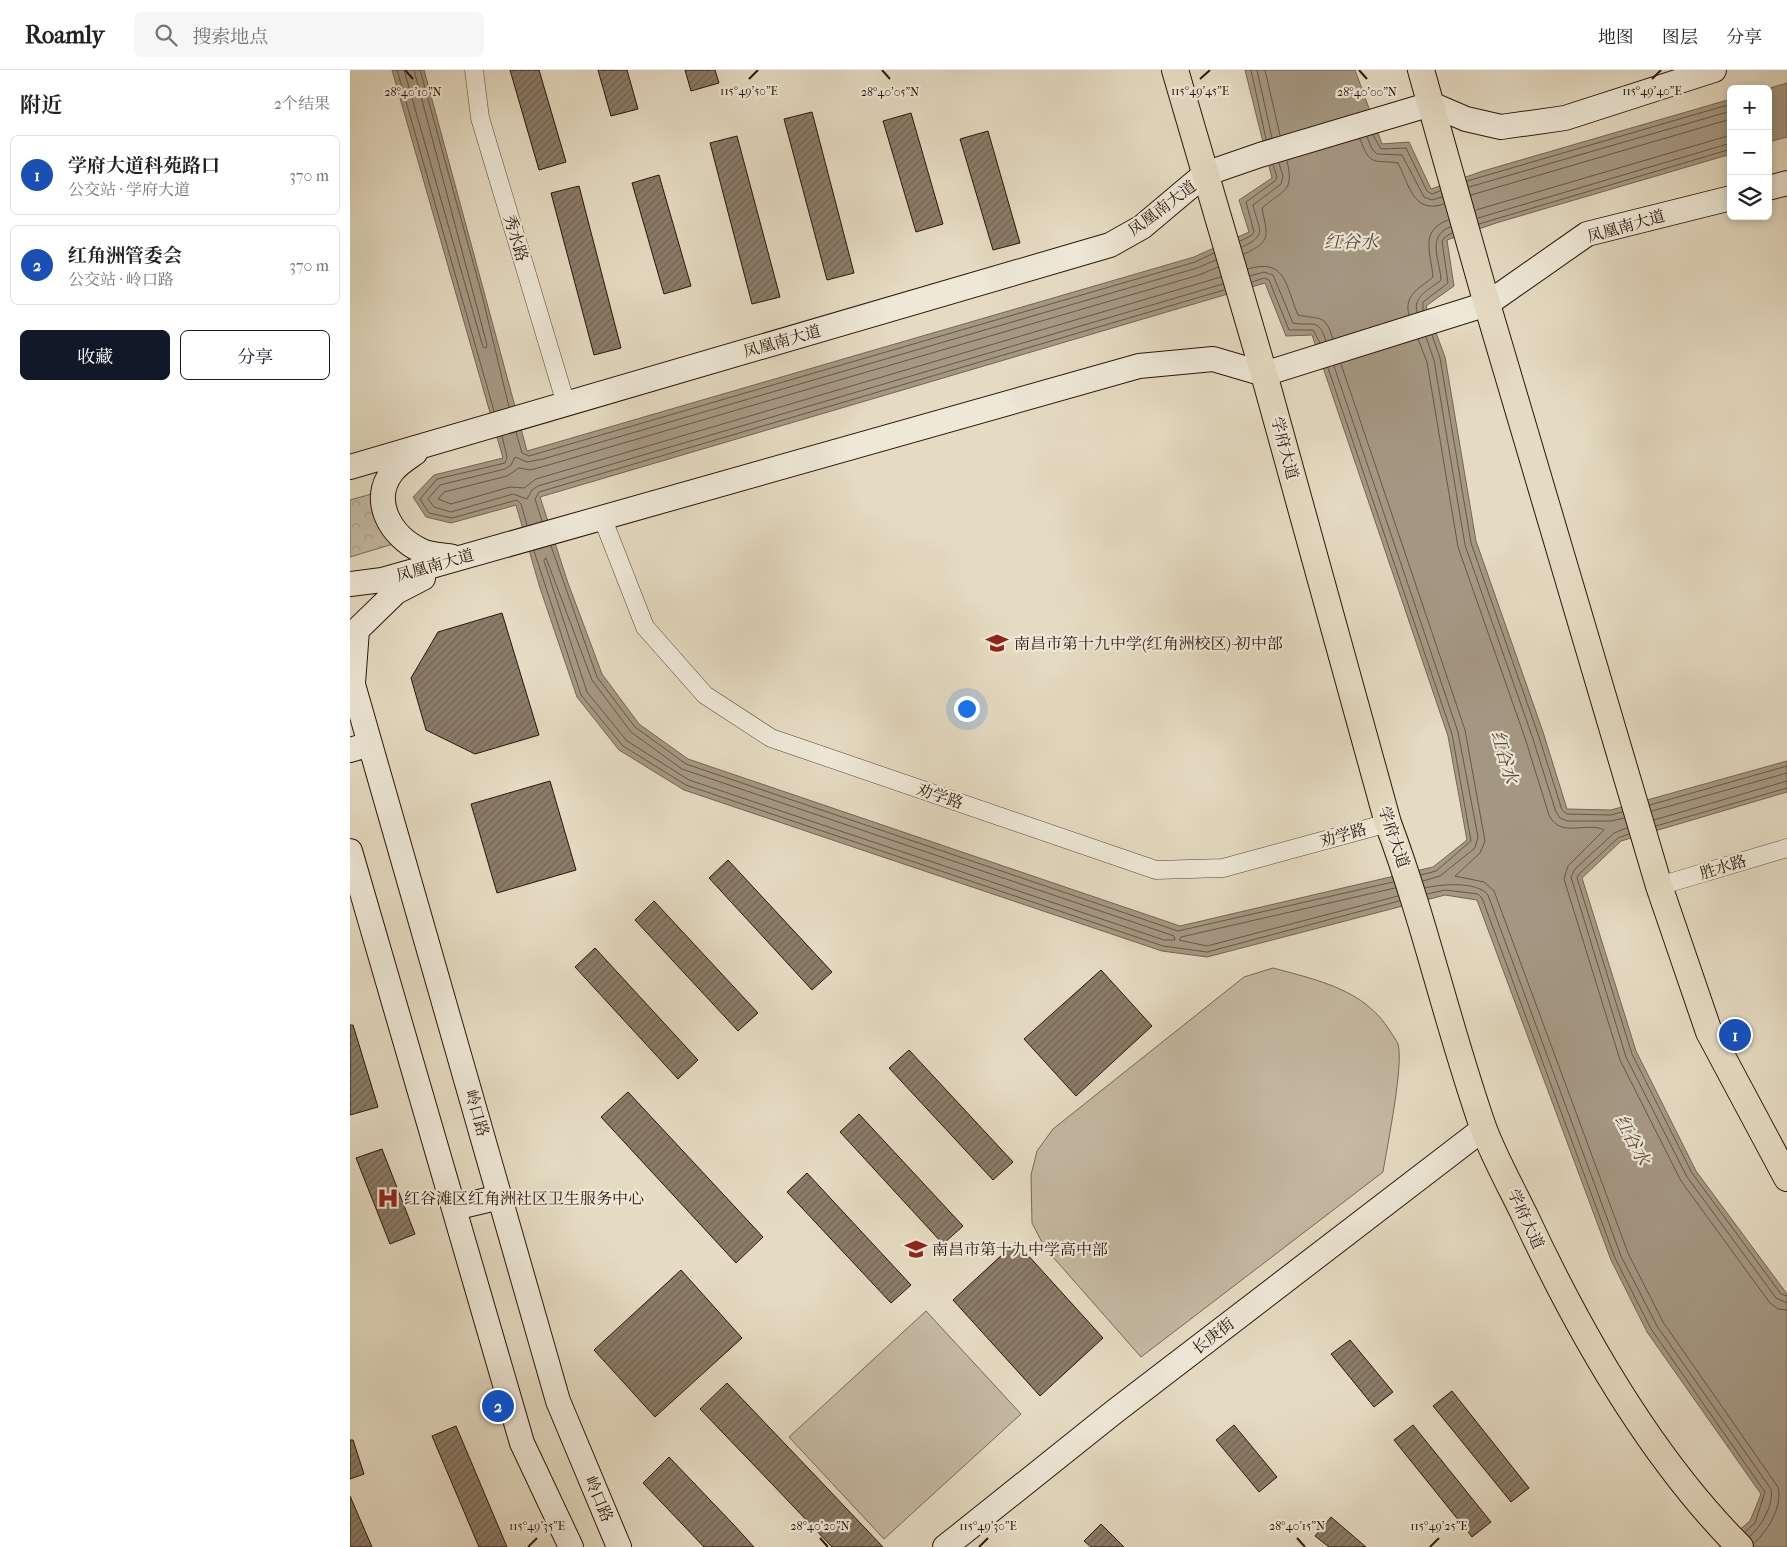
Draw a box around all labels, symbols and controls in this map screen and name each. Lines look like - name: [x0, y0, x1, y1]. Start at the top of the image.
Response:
- search box: [134, 12, 484, 57]
- text: Roamly: [25, 21, 104, 49]
- icon: search: [152, 21, 180, 49]
- text: 搜索地点: [192, 26, 268, 48]
- text: 地图: [1598, 27, 1634, 48]
- text: 图层: [1662, 27, 1698, 48]
- text: 分享: [1726, 27, 1762, 48]
- text: 115°49'50"E: [720, 84, 778, 98]
- text: 115°49'45"E: [1171, 84, 1229, 98]
- text: 115°49'40"E: [1622, 84, 1682, 98]
- text: 28°40'10"N: [384, 85, 442, 99]
- text: 28°40'05"N: [861, 85, 919, 99]
- text: 28°40'00"N: [1337, 85, 1397, 99]
- map controls: [1727, 85, 1772, 220]
- button: +: [1727, 85, 1772, 130]
- text: 附近: [20, 93, 62, 117]
- text: 2个结果: [274, 94, 330, 113]
- button: −: [1727, 130, 1772, 175]
- text: 学府大道科苑路口: [68, 155, 220, 177]
- text: 1: [34, 166, 40, 185]
- text: 370 m: [289, 166, 329, 185]
- button: layers: [1727, 175, 1772, 220]
- street label: 凤凰南大道: [1124, 176, 1200, 240]
- text: 公交站 · 学府大道: [68, 180, 190, 199]
- street label: 凤凰南大道: [1585, 206, 1667, 246]
- street label: 秀水路: [500, 212, 532, 264]
- water label: 红谷水: [1324, 232, 1380, 253]
- text: 红角洲管委会: [68, 245, 182, 267]
- text: 2: [33, 256, 41, 275]
- text: 370 m: [289, 256, 329, 275]
- text: 公交站 · 岭口路: [68, 270, 174, 289]
- street label: 凤凰南大道: [741, 321, 823, 361]
- button: 收藏: [20, 330, 170, 380]
- button: 分享: [180, 330, 330, 380]
- street label: 学府大道: [1268, 415, 1302, 481]
- street label: 凤凰南大道: [394, 545, 476, 585]
- school or university icon: 南昌市第十九中学(红角洲校区)-初中部: [984, 630, 1010, 656]
- place label: 南昌市第十九中学(红角洲校区)-初中部: [1014, 634, 1283, 653]
- your location: [954, 696, 980, 722]
- water label: 红谷水: [1486, 728, 1522, 788]
- street label: 劝学路: [914, 779, 966, 813]
- street label: 学府大道: [1375, 804, 1413, 870]
- street label: 劝学路: [1317, 819, 1369, 851]
- street label: 胜水路: [1697, 851, 1749, 883]
- pin: 1: [1719, 1016, 1751, 1054]
- street label: 岭口路: [461, 1087, 493, 1139]
- water label: 红谷水: [1610, 1111, 1655, 1171]
- hospital icon: 红谷滩区红角洲社区卫生服务中心: [375, 1185, 401, 1211]
- street label: 学府大道: [1504, 1186, 1548, 1252]
- place label: 红谷滩区红角洲社区卫生服务中心: [404, 1189, 644, 1208]
- school or university icon: 南昌市第十九中学高中部: [903, 1236, 929, 1262]
- place label: 南昌市第十九中学高中部: [932, 1240, 1108, 1259]
- street label: 长庚街: [1188, 1314, 1238, 1358]
- pin: 2: [482, 1387, 514, 1425]
- street label: 岭口路: [581, 1473, 617, 1525]
- text: 115°49'35"E: [509, 1519, 565, 1533]
- text: 28°40'20"N: [790, 1519, 850, 1533]
- text: 115°49'30"E: [959, 1519, 1017, 1533]
- text: 28°40'15"N: [1269, 1519, 1325, 1533]
- text: 115°49'25"E: [1410, 1519, 1468, 1533]

